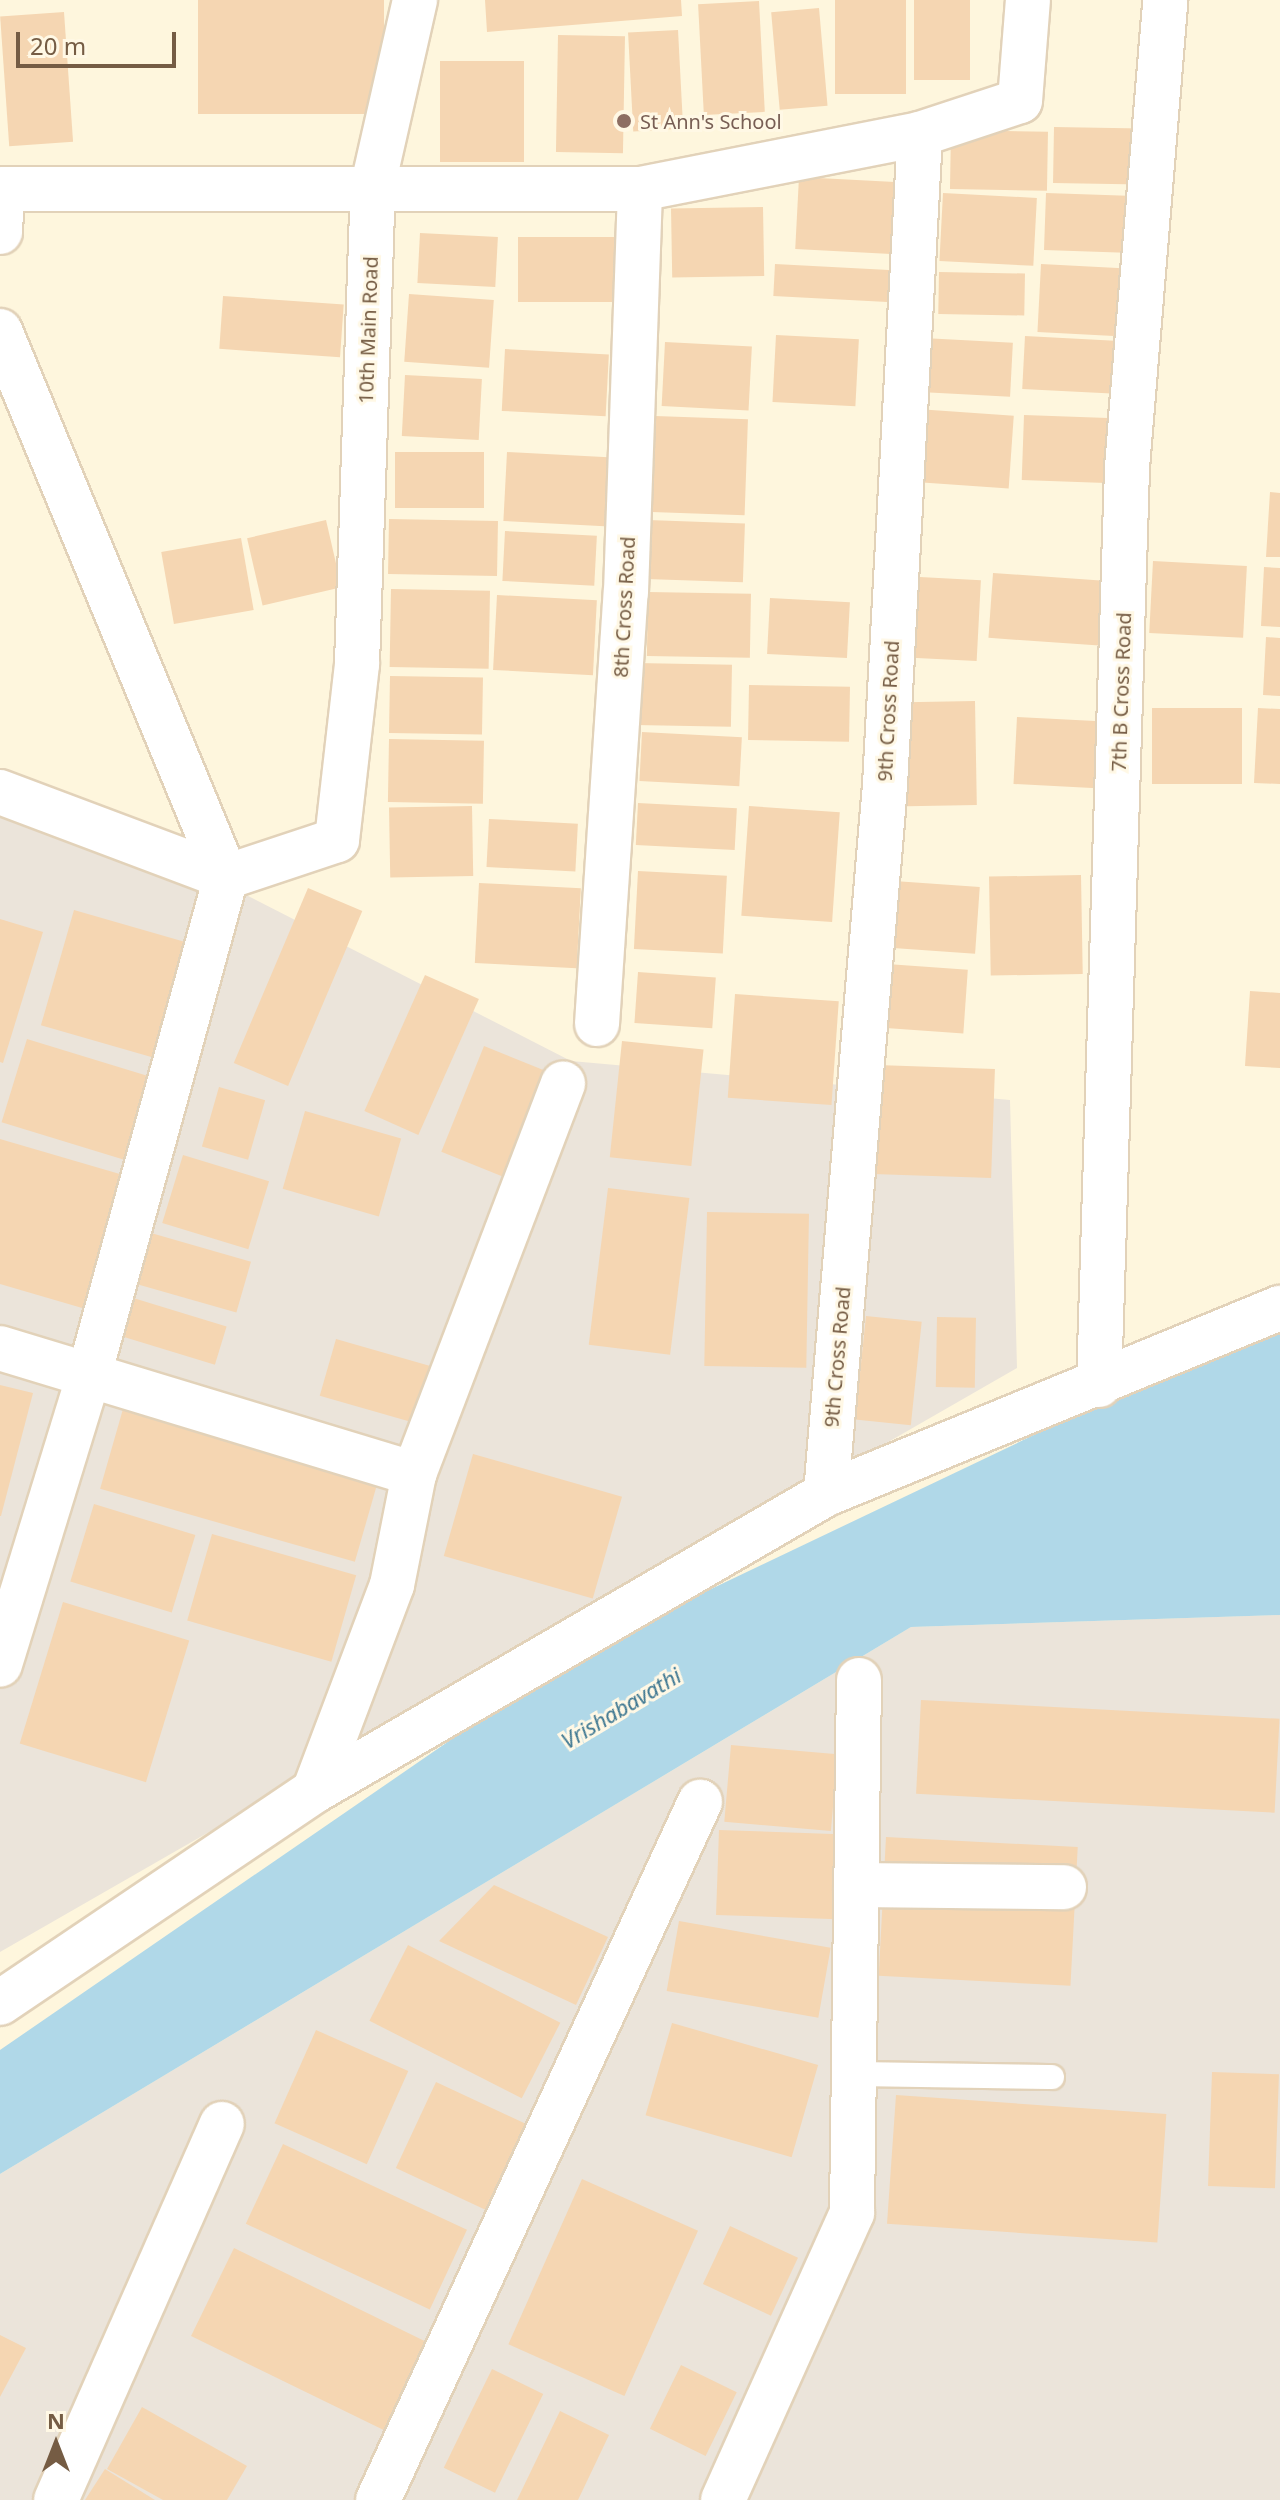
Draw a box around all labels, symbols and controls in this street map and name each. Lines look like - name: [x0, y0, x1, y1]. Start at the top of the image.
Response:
- scale bar: [20, 16, 180, 66]
- text: 20 m: [30, 29, 86, 62]
- place label: St Ann's School: [640, 109, 782, 133]
- marker: St Ann's School: [615, 112, 633, 130]
- street label: 10th Main Road: [353, 256, 383, 404]
- street label: 8th Cross Road: [608, 536, 640, 678]
- street label: 7th B Cross Road: [1106, 612, 1136, 772]
- street label: 9th Cross Road: [872, 640, 904, 782]
- street label: 9th Cross Road: [819, 1286, 855, 1428]
- water label: Vrishabavathi: [556, 1662, 686, 1754]
- north arrow: [16, 2404, 96, 2484]
- text: N: [47, 2405, 65, 2435]

